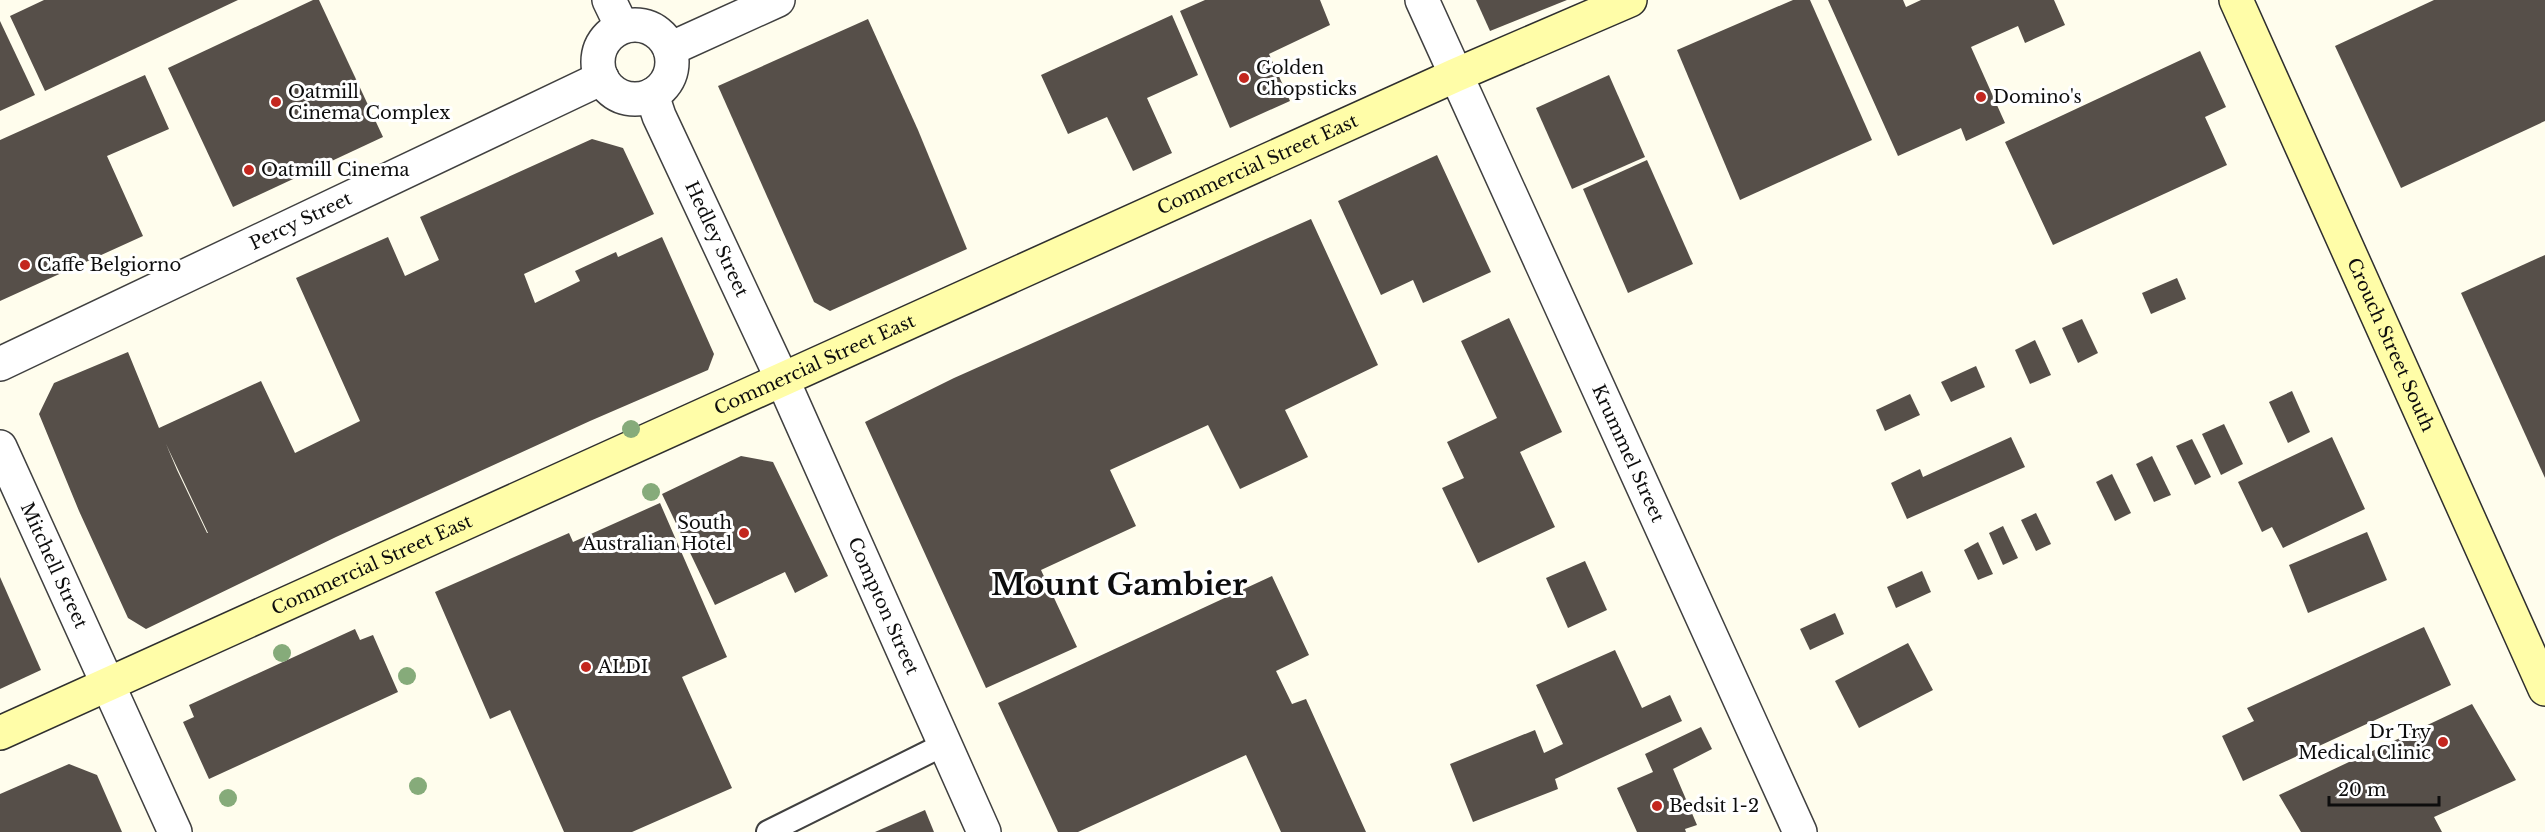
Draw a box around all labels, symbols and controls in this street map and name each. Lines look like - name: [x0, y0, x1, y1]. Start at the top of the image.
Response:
- place label: Golden Chopsticks: [1256, 57, 1357, 100]
- marker: Golden Chopsticks: [1237, 71, 1251, 85]
- place label: Oatmill Cinema Complex: [288, 81, 450, 124]
- place label: Domino's: [1993, 86, 2082, 108]
- marker: Domino's: [1974, 90, 1988, 104]
- marker: Oatmill Cinema Complex: [269, 95, 283, 109]
- street label: Commercial Street East: [1154, 110, 1362, 220]
- place label: Oatmill Cinema: [261, 159, 410, 181]
- marker: Oatmill Cinema: [242, 163, 256, 177]
- street label: Hedley Street: [680, 178, 753, 300]
- street label: Percy Street: [246, 187, 356, 255]
- place label: Caffe Belgiorno: [37, 254, 181, 276]
- street label: Crouch Street South: [2342, 255, 2439, 435]
- marker: Caffe Belgiorno: [18, 258, 32, 272]
- street label: Commercial Street East: [711, 310, 919, 420]
- street label: Krummel Street: [1587, 381, 1669, 526]
- street label: Mitchell Street: [16, 499, 92, 632]
- street label: Commercial Street East: [268, 510, 476, 620]
- place label: South Australian Hotel: [581, 512, 732, 555]
- marker: South Australian Hotel: [737, 526, 751, 540]
- street label: Compton Street: [843, 534, 924, 678]
- district label: Mount Gambier: [991, 566, 1247, 603]
- place label: ALDI: [597, 656, 648, 678]
- marker: ALDI: [579, 660, 593, 674]
- place label: Dr Try Medical Clinic: [2298, 721, 2431, 764]
- marker: Dr Try Medical Clinic: [2436, 735, 2450, 749]
- scale bar: [2329, 769, 2438, 807]
- text: 20 m: [2338, 779, 2386, 801]
- place label: Bedsit 1-2: [1669, 795, 1759, 817]
- marker: Bedsit 1-2: [1650, 799, 1664, 813]

